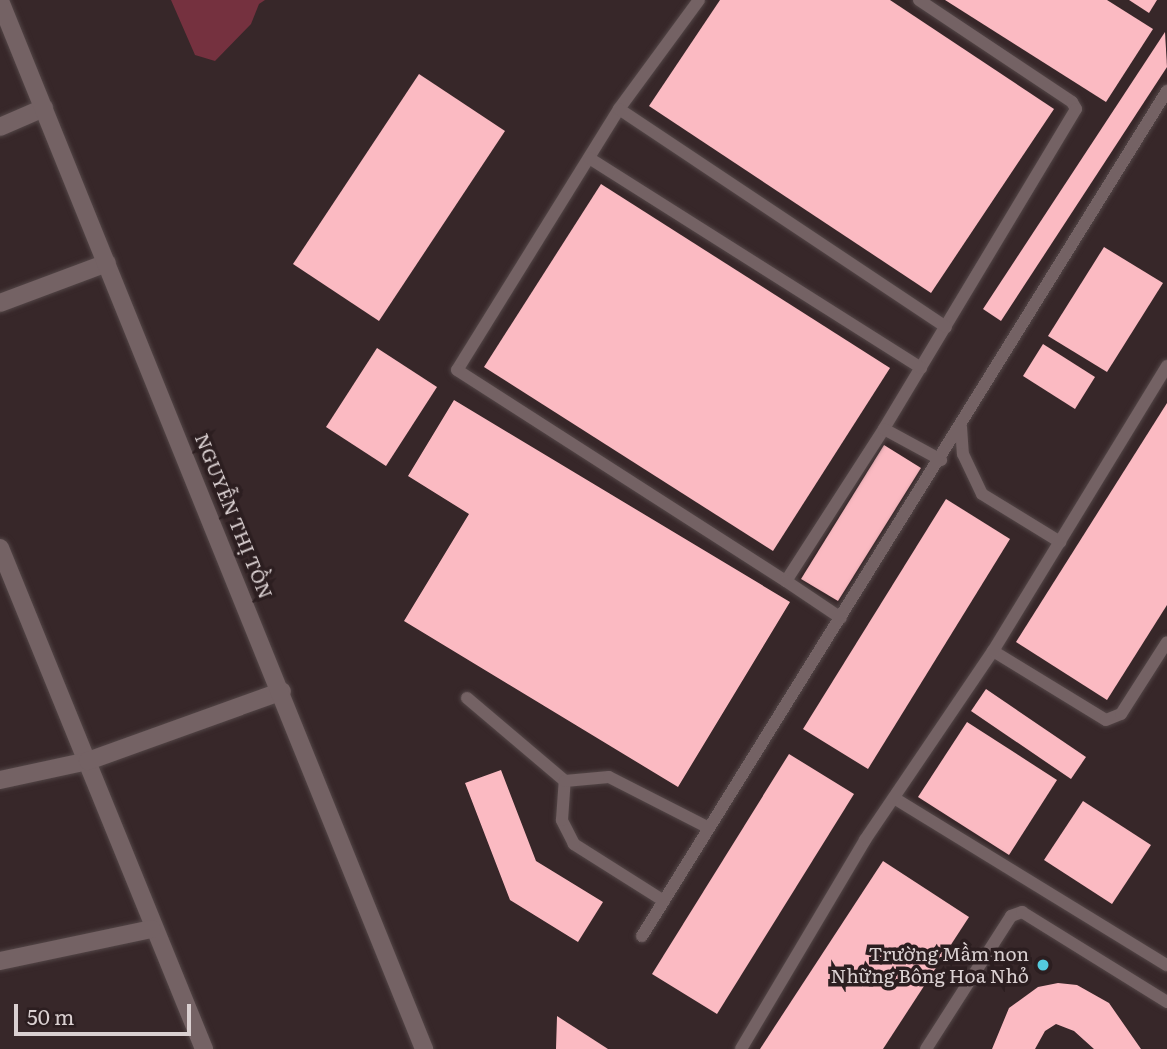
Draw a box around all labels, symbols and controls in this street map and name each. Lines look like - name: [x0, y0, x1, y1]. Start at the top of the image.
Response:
- street label: NGUYỄN THỊ TỒN: [190, 430, 278, 602]
- place label: Trường Mầm non Những Bông Hoa Nhỏ: [831, 943, 1029, 987]
- marker: Trường Mầm non Những Bông Hoa Nhỏ: [1035, 957, 1051, 973]
- scale bar: [18, 990, 194, 1034]
- text: 50 m: [27, 1000, 74, 1031]

